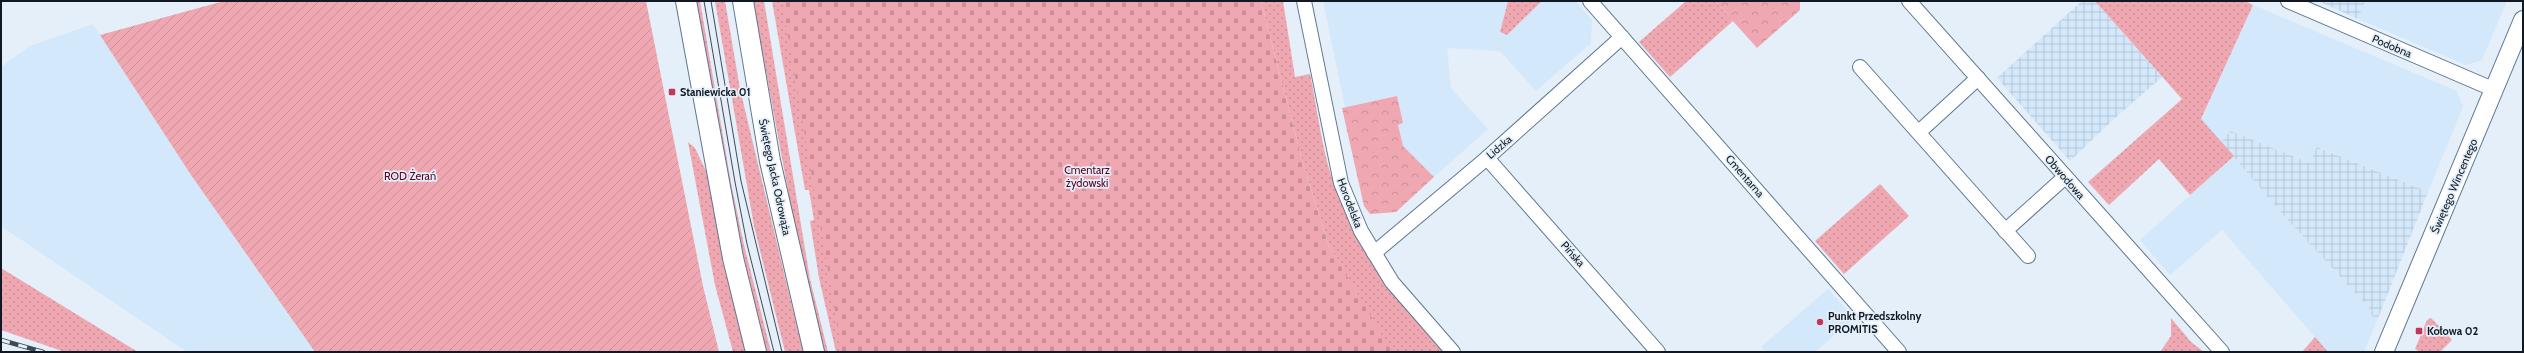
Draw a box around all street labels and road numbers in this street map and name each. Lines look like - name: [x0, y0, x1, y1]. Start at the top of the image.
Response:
- street label: Podobna: [2370, 31, 2415, 61]
- street label: Świętego Jacka Odrowąża: [756, 117, 794, 237]
- street label: Lidzka: [1483, 132, 1515, 162]
- street label: Świętego Wincentego: [2428, 136, 2480, 236]
- street label: Cmentarna: [1723, 152, 1768, 201]
- street label: Obwodowa: [2042, 152, 2088, 202]
- street label: Horodelska: [1334, 176, 1366, 230]
- street label: Pińska: [1558, 238, 1588, 270]

